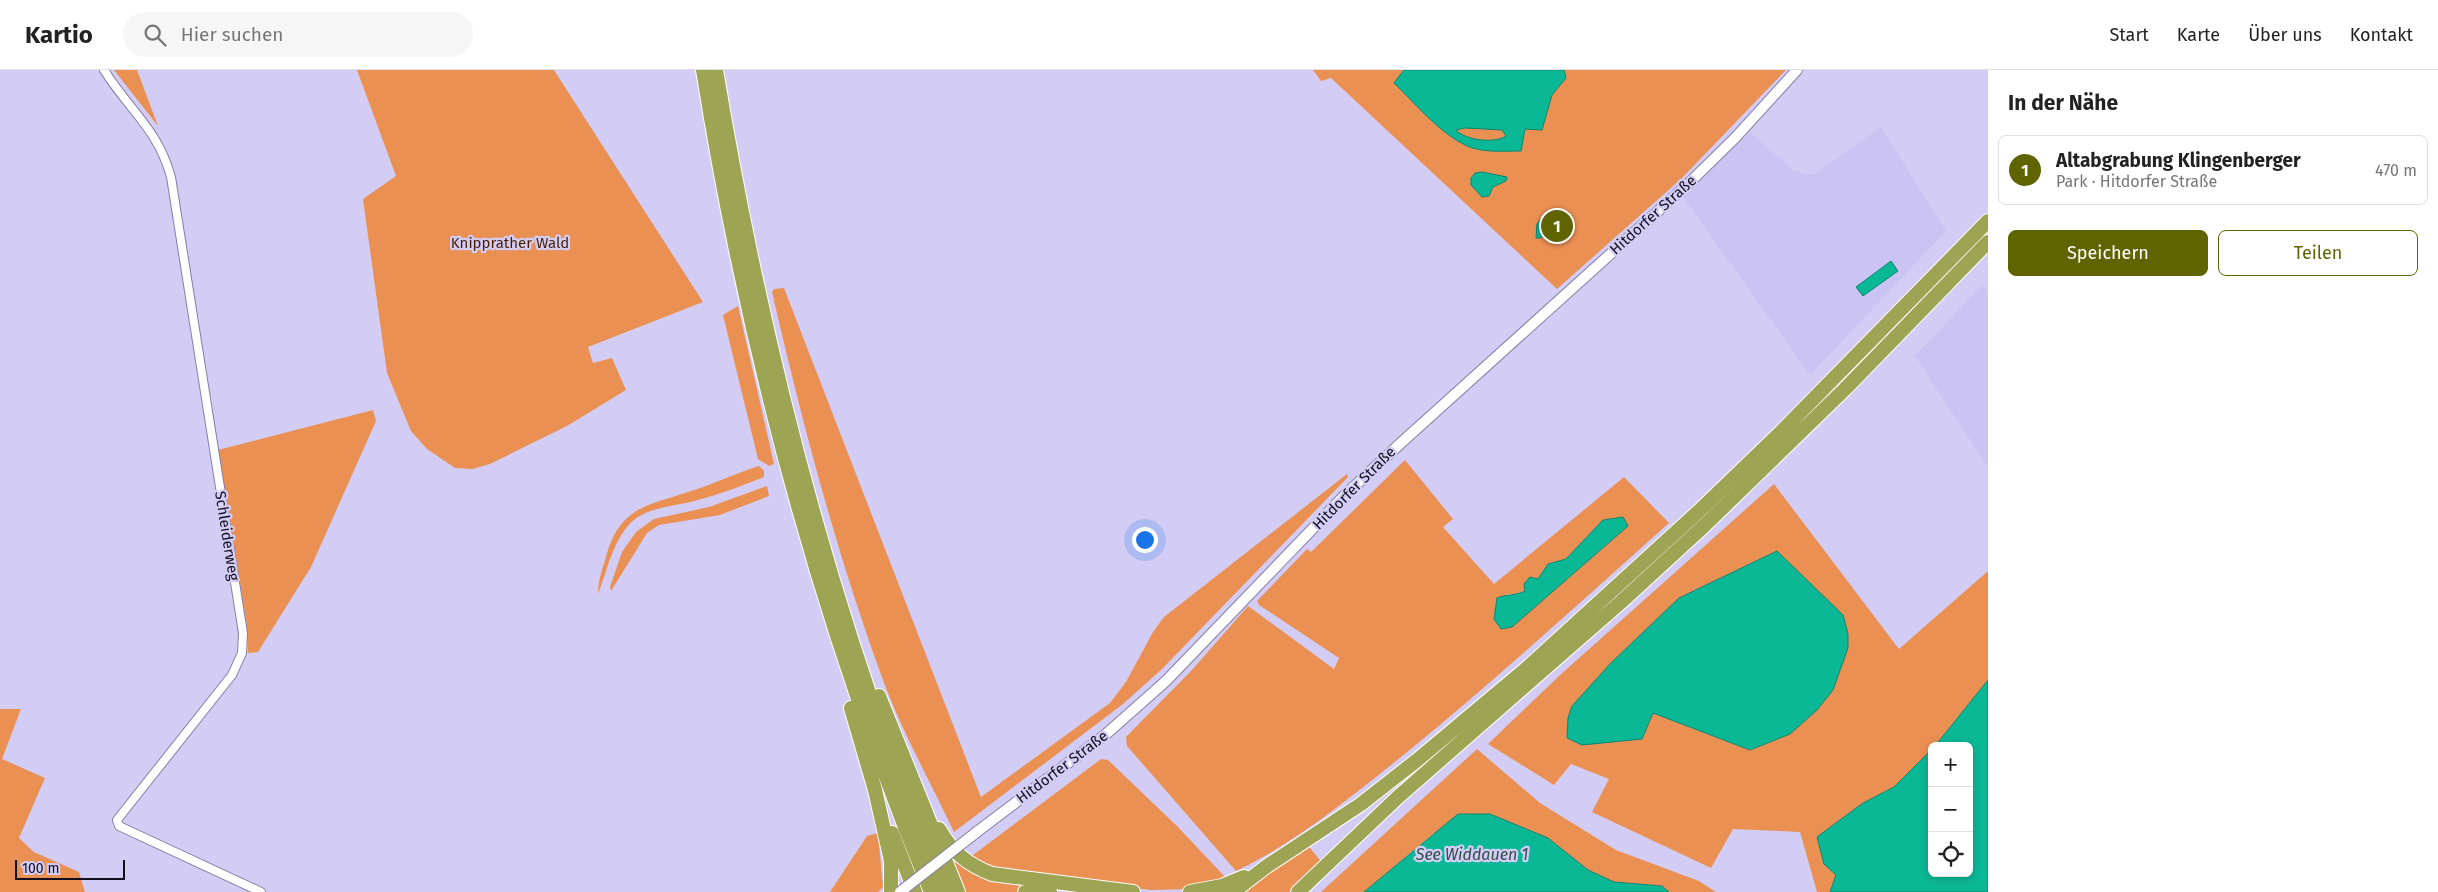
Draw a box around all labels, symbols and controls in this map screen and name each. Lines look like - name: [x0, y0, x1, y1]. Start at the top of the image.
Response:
- search box: [123, 12, 473, 57]
- text: Kartio: [25, 21, 93, 49]
- icon: search: [141, 21, 169, 49]
- text: Hier suchen: [181, 23, 283, 46]
- text: Start: [2109, 24, 2149, 46]
- text: Karte: [2177, 24, 2220, 46]
- text: Über uns: [2248, 24, 2322, 46]
- text: Kontakt: [2350, 24, 2413, 46]
- text: In der Nähe: [2008, 90, 2118, 116]
- text: Altabgrabung Klingenberger: [2056, 149, 2301, 172]
- text: 1: [2021, 161, 2029, 180]
- text: 470 m: [2375, 161, 2417, 180]
- street label: Hitdorfer Straße: [1606, 171, 1700, 259]
- text: Park · Hitdorfer Straße: [2056, 172, 2217, 191]
- pin: 1: [1541, 207, 1573, 245]
- button: Speichern: [2008, 230, 2208, 276]
- button: Teilen: [2218, 230, 2418, 276]
- park label: Knipprather Wald: [451, 234, 569, 252]
- street label: Hitdorfer Straße: [1309, 443, 1399, 533]
- street label: Schleiderweg: [211, 490, 243, 582]
- your location: [1132, 527, 1158, 553]
- street label: Hitdorfer Straße: [1013, 727, 1111, 807]
- map controls: [1928, 742, 1973, 877]
- button: +: [1928, 742, 1973, 787]
- button: −: [1928, 787, 1973, 832]
- button: locate: [1928, 832, 1973, 877]
- water label: See Widdauen 1: [1415, 845, 1528, 864]
- scale bar: [15, 857, 125, 880]
- text: 100 m: [22, 860, 59, 877]

